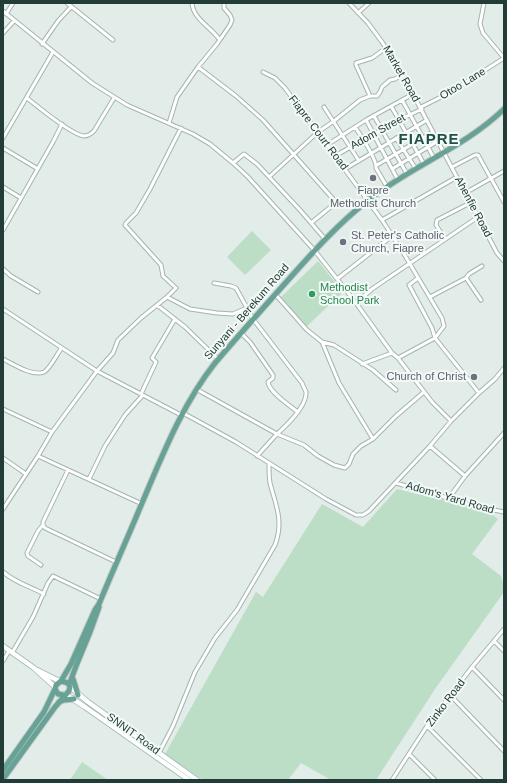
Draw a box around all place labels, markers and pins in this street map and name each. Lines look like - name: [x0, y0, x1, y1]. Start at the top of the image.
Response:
- marker: Fiapre Methodist Church: [368, 173, 378, 183]
- place label: Fiapre Methodist Church: [330, 184, 416, 210]
- place label: St. Peter's Catholic Church, Fiapre: [351, 229, 444, 255]
- marker: St. Peter's Catholic Church, Fiapre: [338, 237, 348, 247]
- place label: Methodist School Park: [320, 281, 379, 307]
- marker: Methodist School Park: [307, 289, 317, 299]
- place label: Church of Christ: [387, 370, 466, 384]
- marker: Church of Christ: [469, 372, 479, 382]

